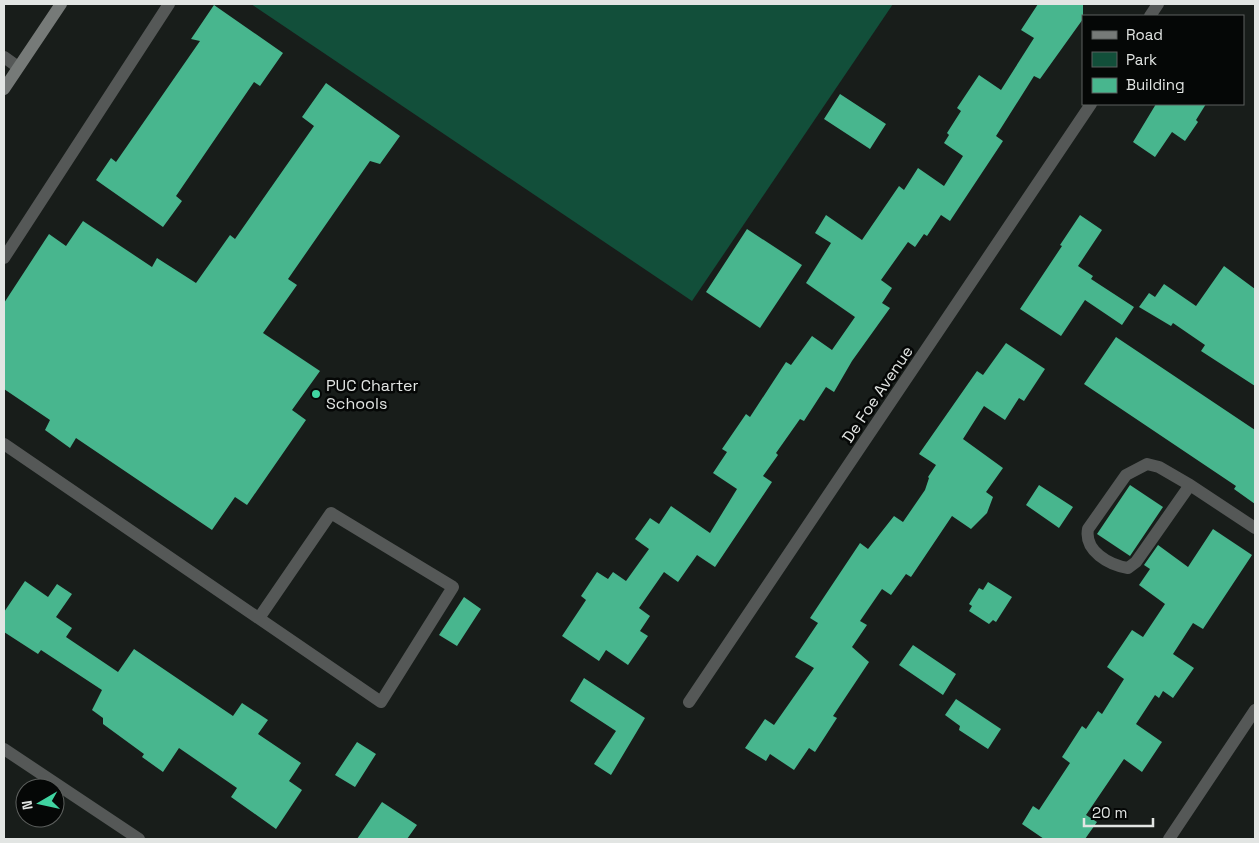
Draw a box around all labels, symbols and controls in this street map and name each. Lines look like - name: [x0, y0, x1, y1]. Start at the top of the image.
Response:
- legend: [1082, 15, 1244, 105]
- text: Road: [1126, 25, 1163, 44]
- text: Park: [1126, 50, 1157, 69]
- text: Building: [1126, 75, 1185, 94]
- street label: De Foe Avenue: [837, 342, 918, 447]
- place label: PUC Charter Schools: [326, 375, 419, 414]
- marker: PUC Charter Schools: [310, 388, 322, 400]
- north arrow: [15, 778, 65, 828]
- scale bar: [1084, 796, 1153, 828]
- text: N: [18, 799, 37, 811]
- text: 20 m: [1092, 803, 1127, 822]

